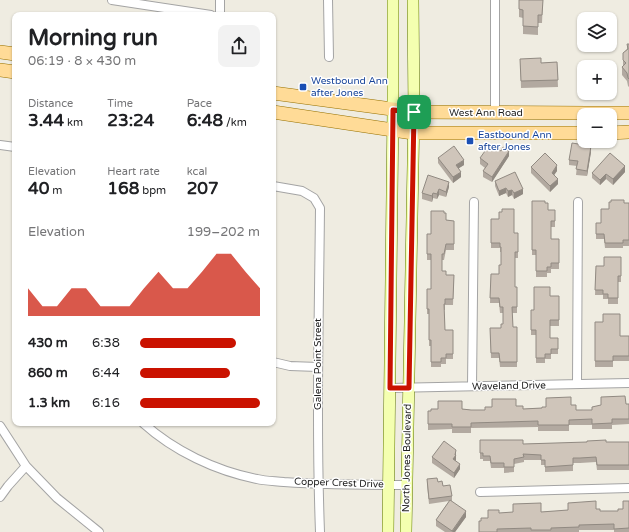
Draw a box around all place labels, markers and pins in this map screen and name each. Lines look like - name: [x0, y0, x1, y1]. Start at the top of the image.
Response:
- place label: Westbound Ann after Jones: [311, 75, 388, 99]
- marker: Westbound Ann after Jones: [298, 82, 308, 92]
- pin: [397, 95, 431, 129]
- place label: Eastbound Ann after Jones: [478, 129, 552, 153]
- marker: Eastbound Ann after Jones: [465, 136, 475, 146]

